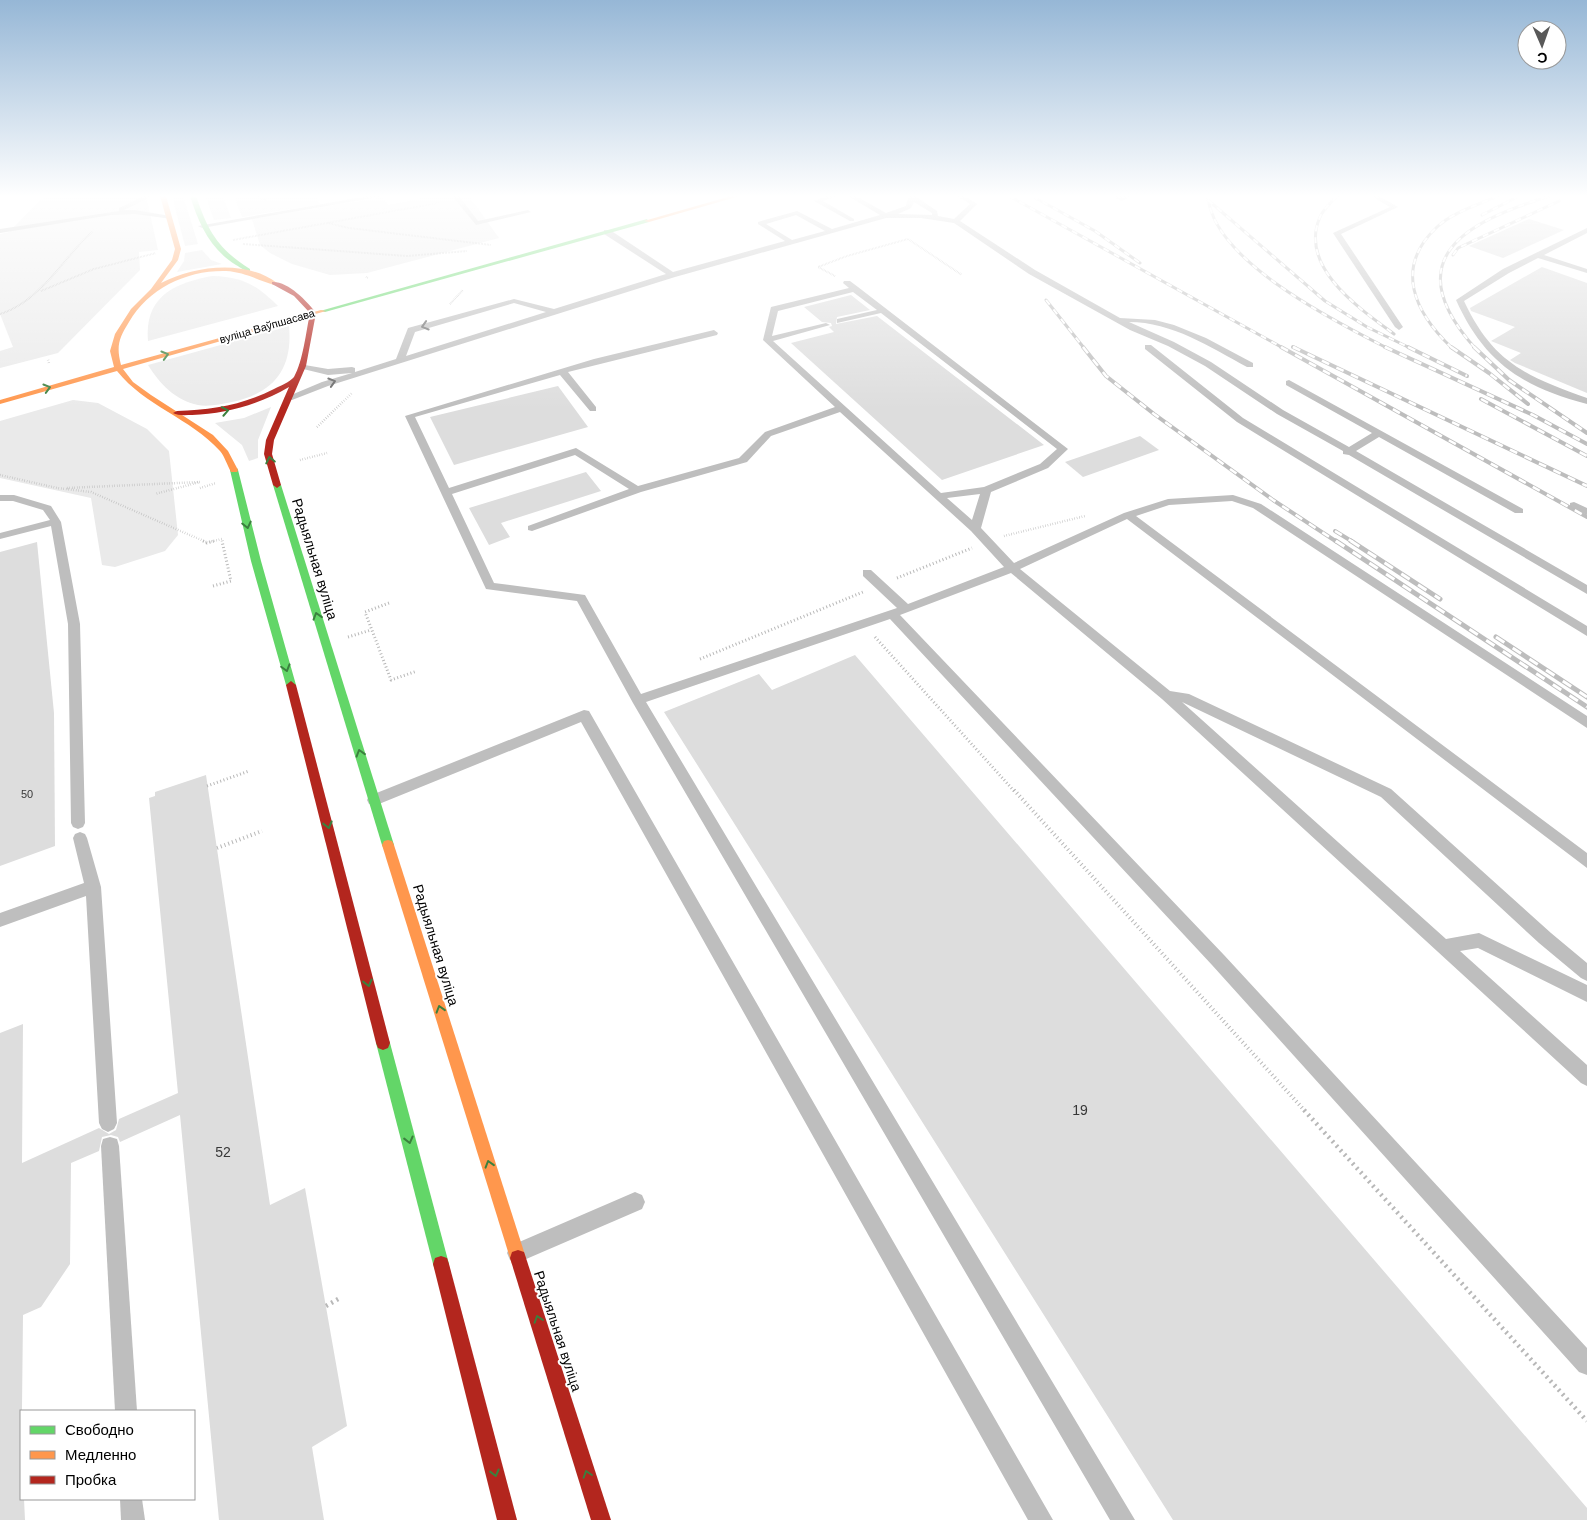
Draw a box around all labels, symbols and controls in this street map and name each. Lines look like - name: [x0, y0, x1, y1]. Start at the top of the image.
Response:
- north arrow: [1517, 20, 1567, 70]
- text: С: [1537, 50, 1548, 66]
- street label: вуліца Ваўпшасава: [218, 306, 317, 345]
- one-way arrow: [421, 320, 429, 330]
- one-way arrow: [161, 350, 169, 360]
- one-way arrow: [327, 378, 336, 388]
- one-way arrow: [42, 384, 50, 394]
- one-way arrow: [221, 407, 230, 417]
- one-way arrow: [266, 456, 276, 465]
- street label: Радыяльная вуліца: [289, 496, 341, 622]
- one-way arrow: [241, 521, 252, 530]
- one-way arrow: [313, 612, 323, 621]
- one-way arrow: [281, 664, 291, 672]
- one-way arrow: [355, 749, 365, 758]
- house number: 50: [21, 788, 33, 800]
- one-way arrow: [322, 821, 333, 830]
- street label: Радыяльная вуліца: [410, 882, 462, 1008]
- one-way arrow: [363, 978, 373, 986]
- one-way arrow: [436, 1005, 446, 1013]
- house number: 19: [1072, 1102, 1088, 1118]
- one-way arrow: [403, 1136, 414, 1145]
- house number: 52: [215, 1144, 231, 1160]
- one-way arrow: [485, 1160, 495, 1168]
- street label: Радыяльная вуліца: [531, 1269, 585, 1394]
- one-way arrow: [533, 1315, 543, 1323]
- legend: [20, 1410, 195, 1500]
- text: Свободно: [65, 1421, 134, 1438]
- text: Медленно: [65, 1446, 136, 1463]
- one-way arrow: [489, 1469, 500, 1477]
- one-way arrow: [582, 1470, 592, 1478]
- text: Пробка: [65, 1471, 117, 1488]

